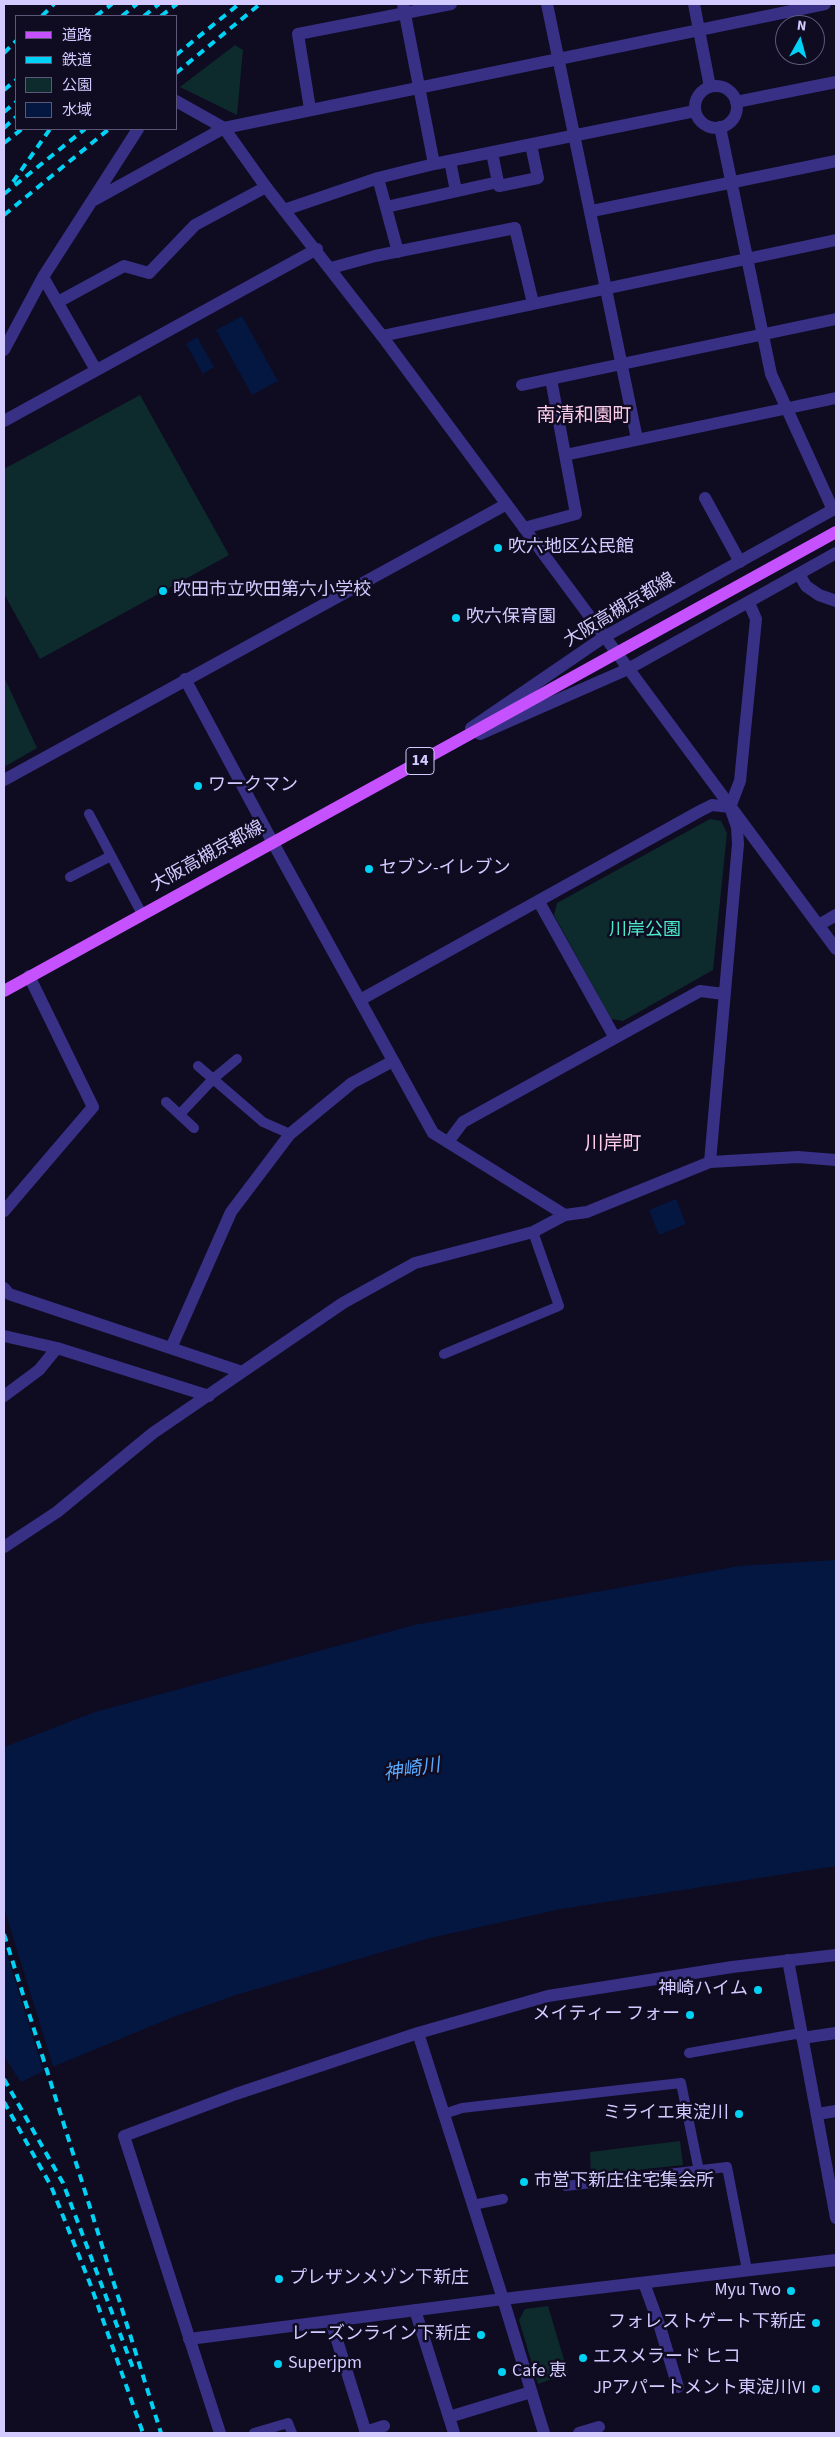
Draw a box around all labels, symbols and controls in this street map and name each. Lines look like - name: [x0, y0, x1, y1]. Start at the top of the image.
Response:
- legend: [15, 15, 178, 130]
- north arrow: [775, 15, 825, 65]
- text: N: [796, 16, 808, 37]
- text: 道路: [62, 25, 92, 46]
- text: 鉄道: [62, 50, 92, 71]
- text: 公園: [62, 75, 92, 96]
- text: 水域: [62, 100, 92, 121]
- district label: 南清和園町: [537, 406, 631, 428]
- place label: 吹六地区公民館: [508, 537, 634, 559]
- marker: 吹六地区公民館: [492, 542, 504, 554]
- street label: 大阪高槻京都線: [560, 569, 680, 653]
- place label: 吹田市立吹田第六小学校: [173, 580, 371, 602]
- marker: 吹田市立吹田第六小学校: [157, 585, 169, 597]
- place label: 吹六保育園: [466, 607, 556, 629]
- marker: 吹六保育園: [450, 612, 462, 624]
- road number: 14: [406, 748, 434, 774]
- place label: ワークマン: [208, 775, 298, 797]
- marker: ワークマン: [192, 780, 204, 792]
- street label: 大阪高槻京都線: [148, 817, 268, 897]
- place label: セブン-イレブン: [379, 858, 511, 880]
- marker: セブン-イレブン: [363, 863, 375, 875]
- park label: 川岸公園: [609, 920, 681, 942]
- district label: 川岸町: [585, 1134, 641, 1156]
- water label: 神崎川: [382, 1755, 442, 1787]
- place label: 神崎ハイム: [658, 1979, 748, 2001]
- marker: 神崎ハイム: [752, 1984, 764, 1996]
- place label: メイティー フォー: [532, 2004, 680, 2026]
- marker: メイティー フォー: [684, 2009, 696, 2021]
- place label: ミライエ東淀川: [603, 2103, 729, 2125]
- marker: ミライエ東淀川: [733, 2108, 745, 2120]
- place label: 市営下新庄住宅集会所: [534, 2171, 714, 2193]
- marker: 市営下新庄住宅集会所: [518, 2176, 530, 2188]
- place label: プレザンメゾン下新庄: [289, 2268, 469, 2290]
- marker: プレザンメゾン下新庄: [273, 2273, 285, 2285]
- place label: Myu Two: [714, 2280, 781, 2302]
- marker: Myu Two: [785, 2285, 797, 2297]
- place label: フォレストゲート下新庄: [608, 2312, 806, 2334]
- marker: フォレストゲート下新庄: [810, 2317, 822, 2329]
- place label: レーズンライン下新庄: [291, 2324, 471, 2346]
- marker: レーズンライン下新庄: [475, 2329, 487, 2341]
- place label: エスメラード ヒコ: [593, 2347, 741, 2369]
- marker: エスメラード ヒコ: [577, 2352, 589, 2364]
- place label: Superjpm: [288, 2353, 362, 2375]
- marker: Superjpm: [272, 2358, 284, 2370]
- place label: Cafe 恵: [512, 2361, 567, 2383]
- marker: Cafe 恵: [496, 2366, 508, 2378]
- place label: JPアパートメント東淀川VI: [593, 2378, 806, 2400]
- marker: JPアパートメント東淀川VI: [810, 2383, 822, 2395]

